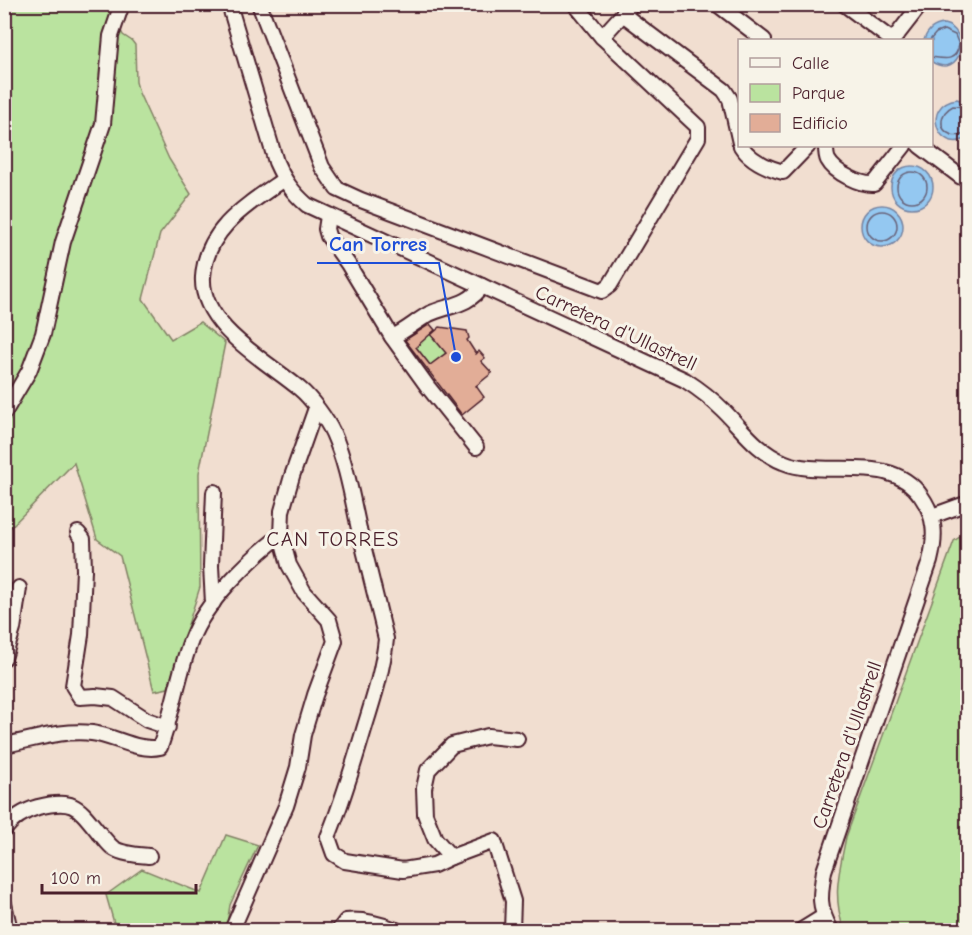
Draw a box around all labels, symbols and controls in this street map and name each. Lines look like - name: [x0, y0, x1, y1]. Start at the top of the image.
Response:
- legend: [738, 39, 933, 147]
- text: Calle: [792, 53, 829, 74]
- text: Parque: [792, 83, 845, 104]
- text: Edificio: [792, 113, 848, 134]
- callout: Can Torres: [317, 224, 439, 263]
- text: Can Torres: [329, 232, 427, 256]
- street label: Carretera d'Ullastrell: [532, 280, 700, 376]
- district label: CAN TORRES: [266, 527, 400, 551]
- street label: Carretera d'Ullastrell: [808, 658, 886, 832]
- scale bar: [42, 857, 196, 895]
- text: 100 m: [51, 868, 101, 889]

